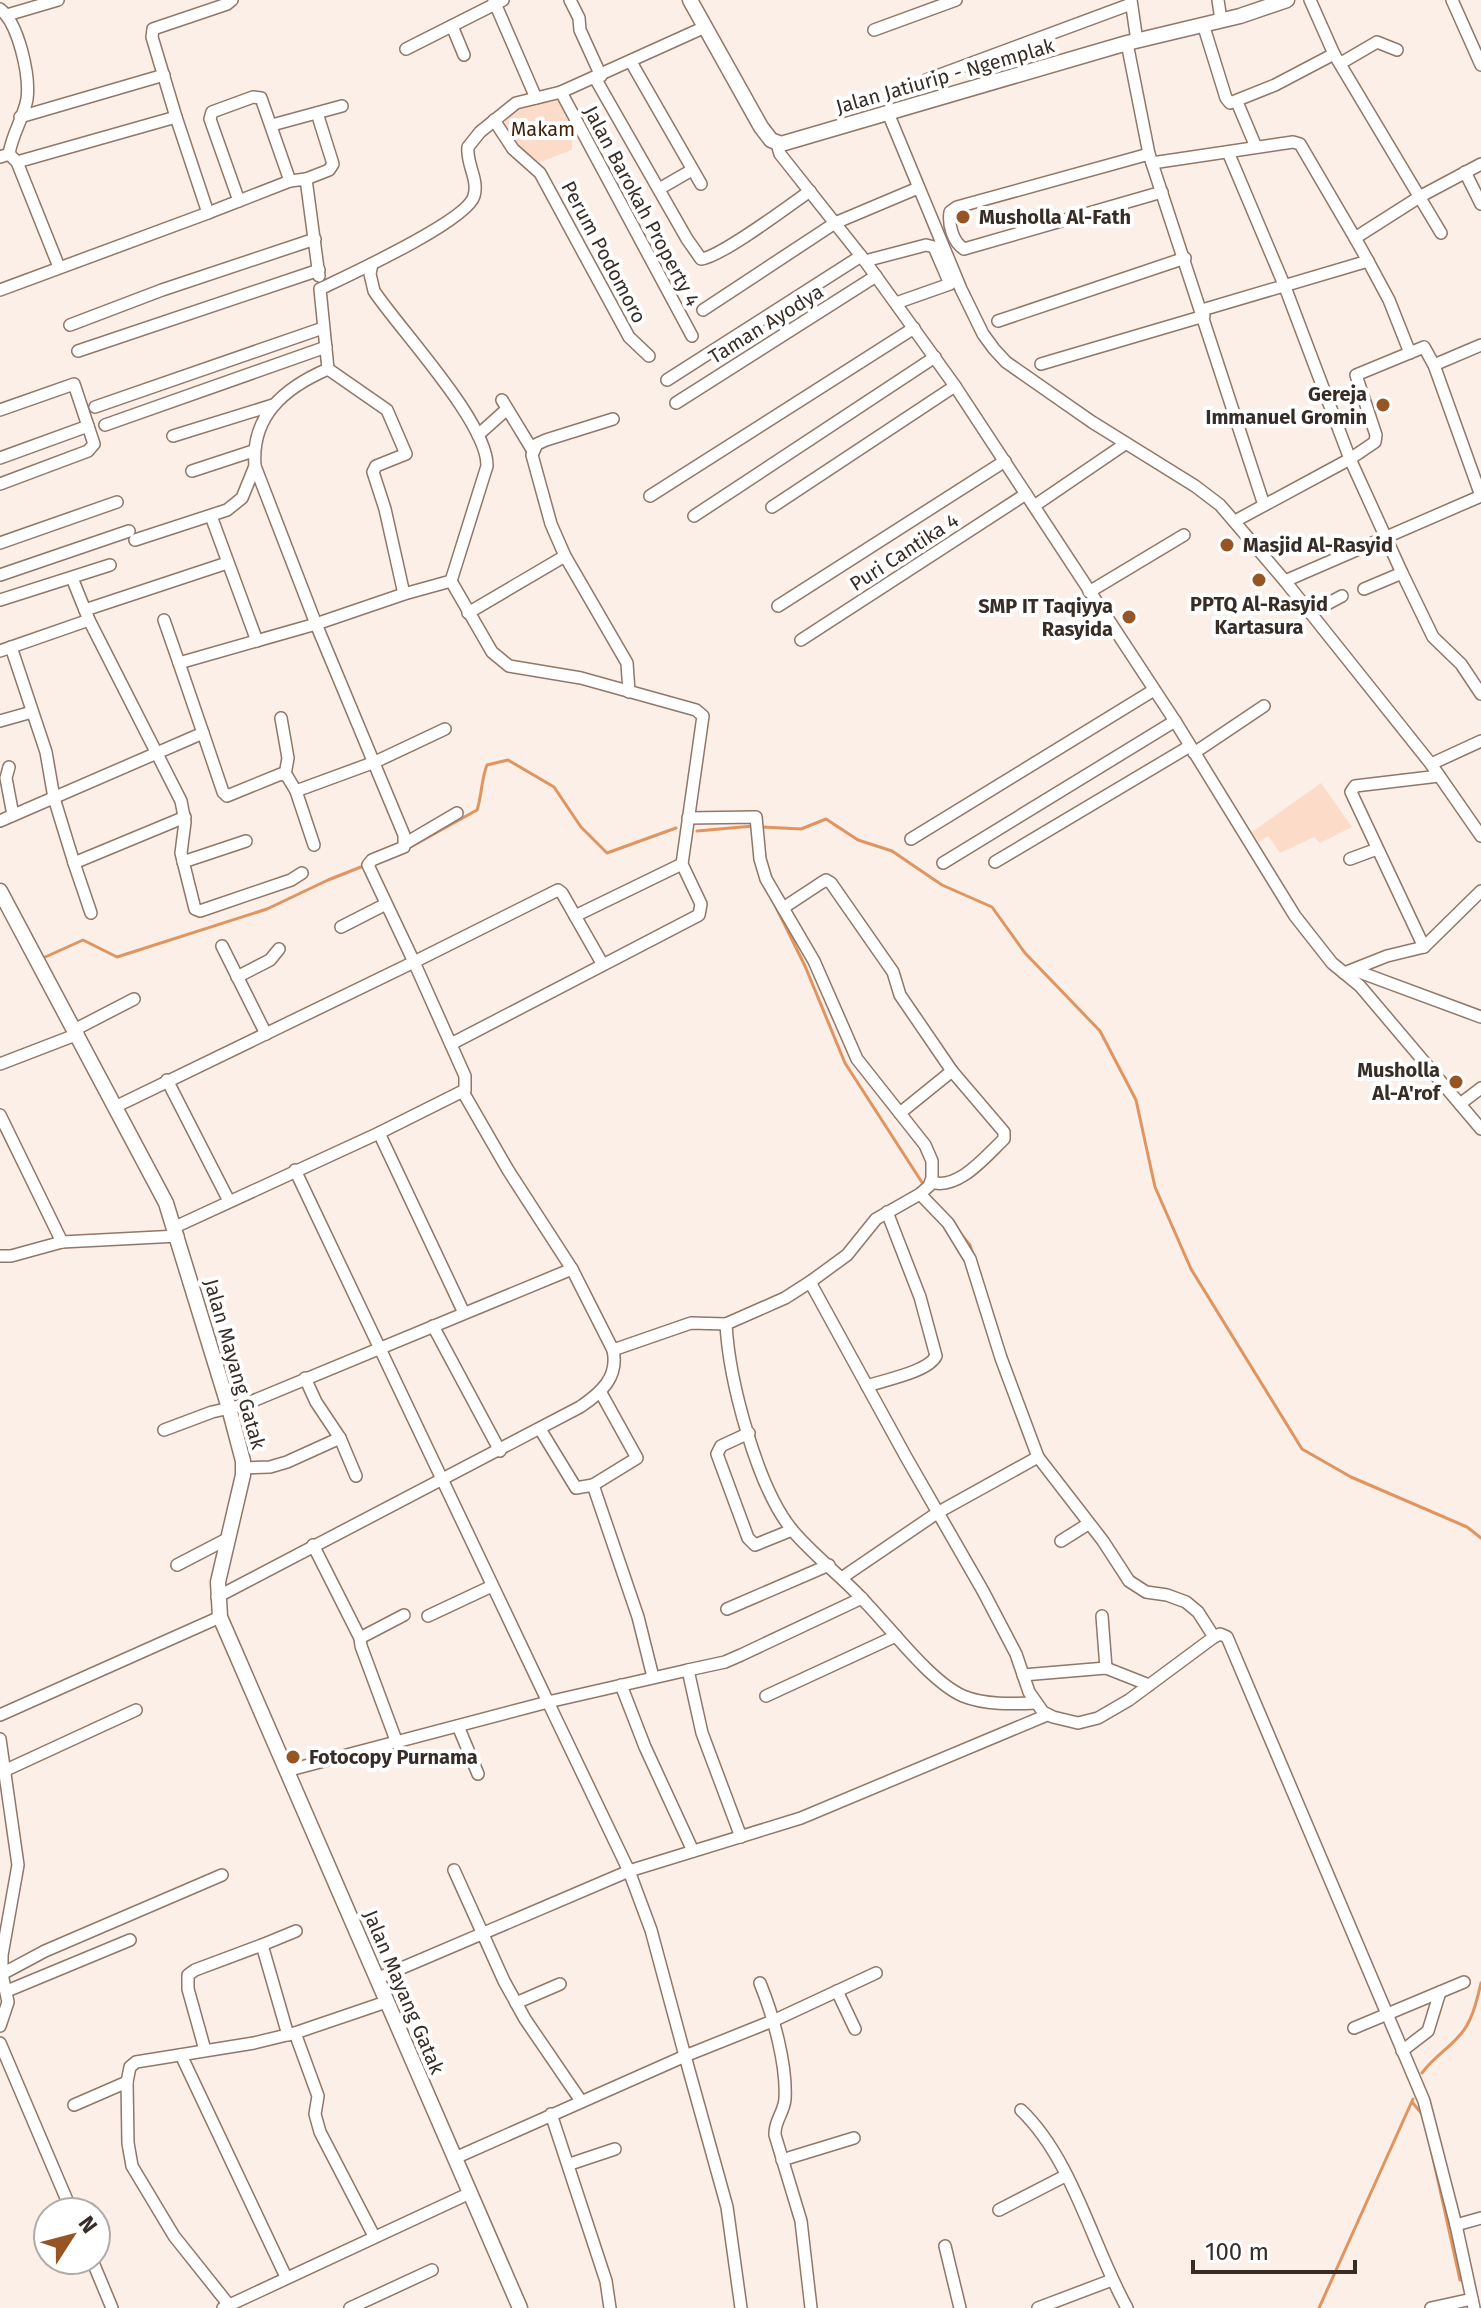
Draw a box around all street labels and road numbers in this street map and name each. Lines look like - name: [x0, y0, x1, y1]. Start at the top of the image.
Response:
- street label: Jalan Jatiurip - Ngemplak: [833, 33, 1058, 119]
- street label: Jalan Barokah Property 4: [579, 102, 705, 311]
- street label: Perum Podomoro: [556, 177, 652, 327]
- street label: Taman Ayodya: [704, 279, 828, 369]
- street label: Puri Cantika 4: [845, 508, 963, 596]
- street label: Jalan Mayang Gatak: [199, 1276, 271, 1453]
- street label: Jalan Mayang Gatak: [359, 1906, 450, 2078]

